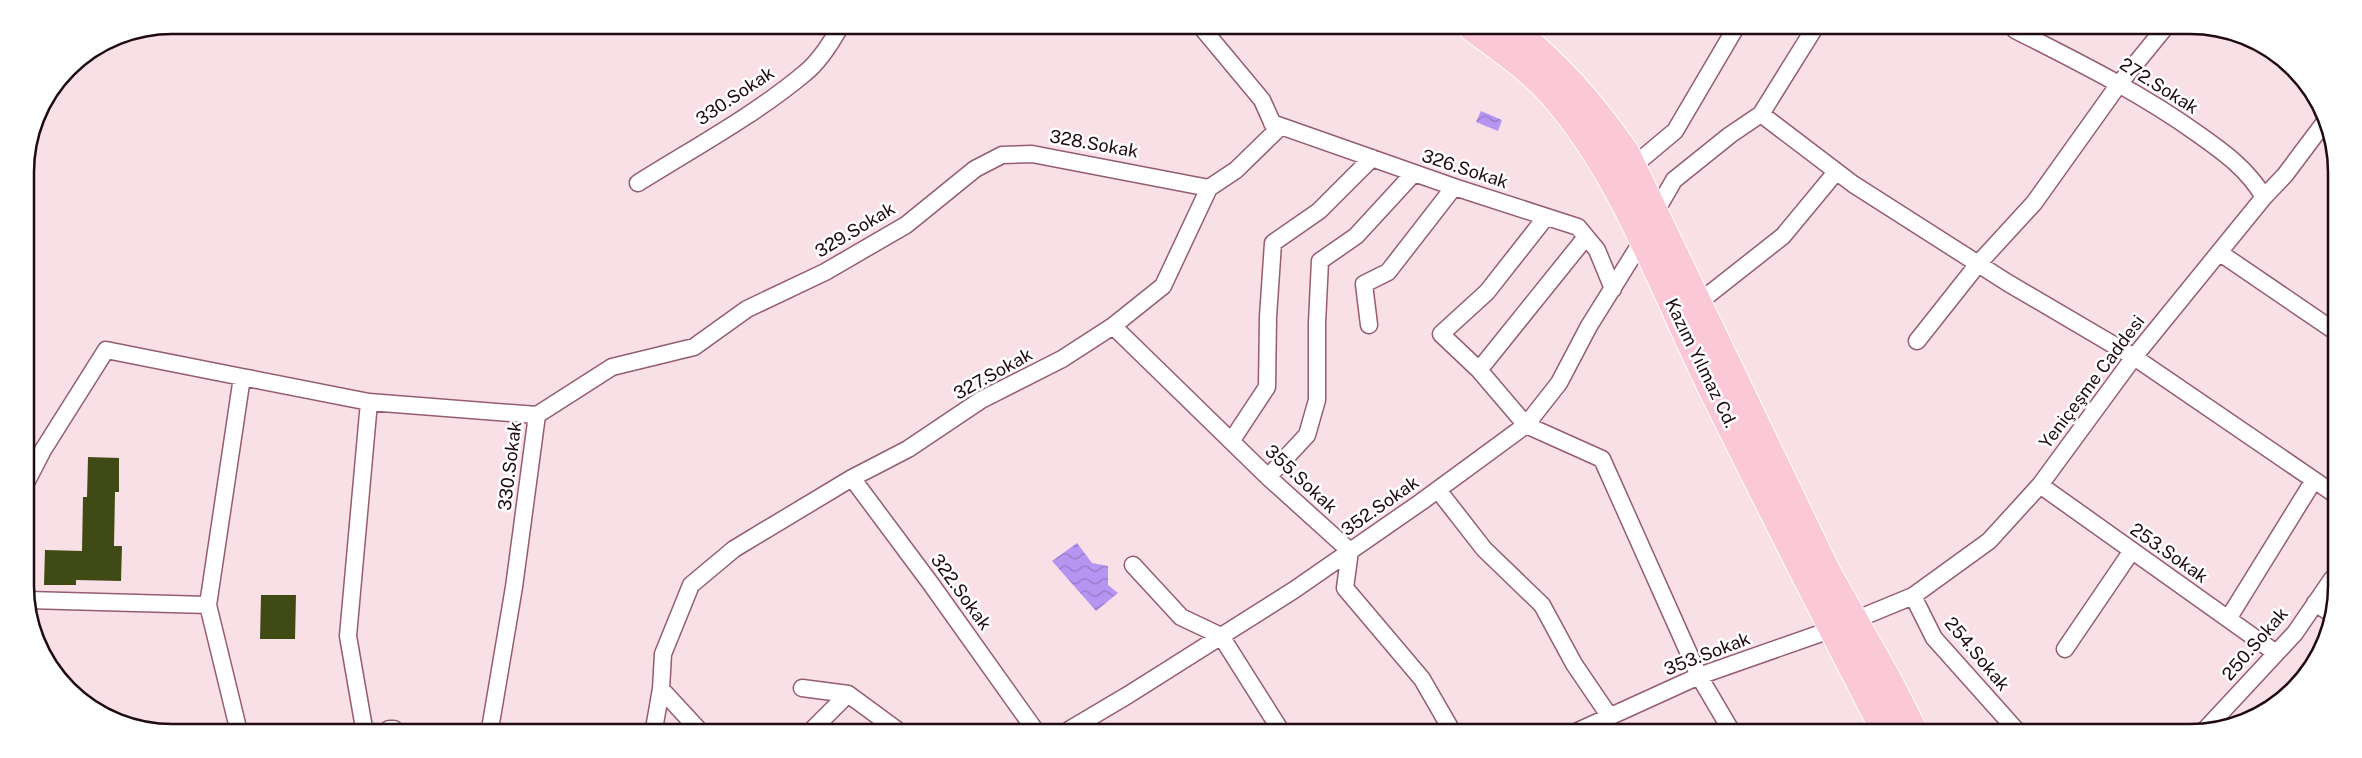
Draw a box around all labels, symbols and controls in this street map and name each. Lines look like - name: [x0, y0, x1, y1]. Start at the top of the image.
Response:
- street label: 272.Sokak: [2116, 53, 2202, 118]
- street label: 330.Sokak: [692, 62, 778, 129]
- street label: 328.Sokak: [1048, 125, 1140, 162]
- street label: 326.Sokak: [1419, 145, 1511, 192]
- street label: 329.Sokak: [811, 197, 899, 262]
- street label: Kazım Yılmaz Cd.: [1661, 295, 1742, 431]
- street label: Yeniçeşme Caddesi: [2035, 311, 2149, 452]
- street label: 327.Sokak: [950, 343, 1036, 404]
- street label: 330.Sokak: [494, 420, 525, 512]
- street label: 355.Sokak: [1261, 440, 1342, 517]
- street label: 352.Sokak: [1337, 471, 1423, 540]
- street label: 253.Sokak: [2126, 518, 2212, 587]
- street label: 322.Sokak: [927, 550, 996, 634]
- street label: 250.Sokak: [2217, 603, 2292, 684]
- street label: 254.Sokak: [1940, 613, 2014, 695]
- street label: 353.Sokak: [1661, 628, 1753, 680]

